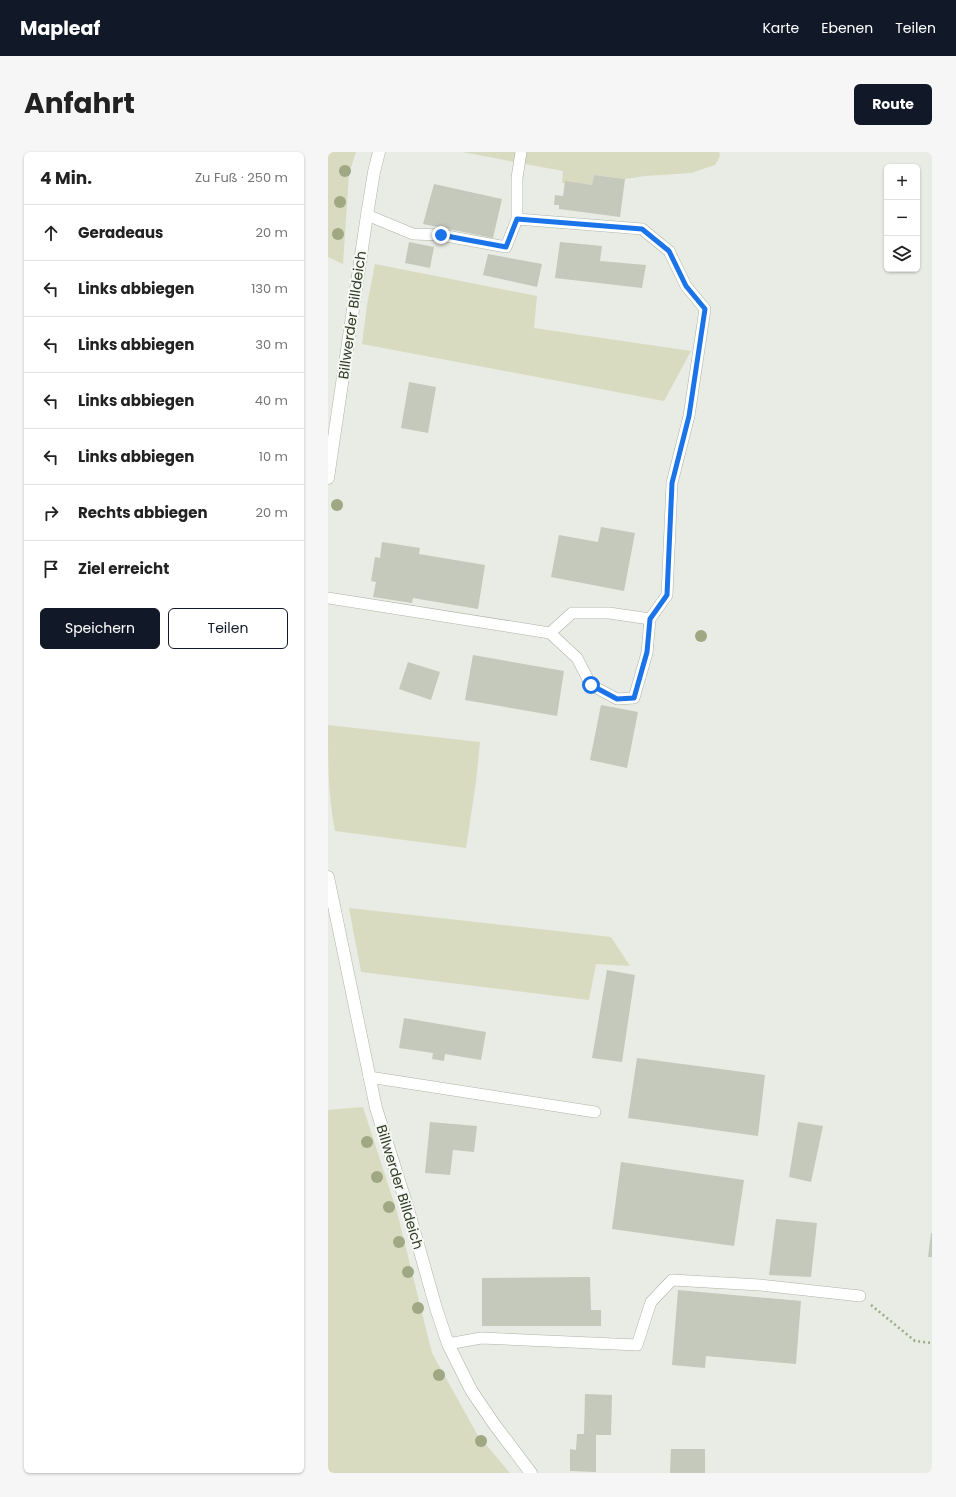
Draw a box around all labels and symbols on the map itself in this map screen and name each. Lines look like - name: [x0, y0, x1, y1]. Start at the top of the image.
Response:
- route end: [432, 226, 450, 244]
- street label: Billwerder Billdeich: [333, 250, 371, 380]
- route start: [582, 676, 600, 694]
- street label: Billwerder Billdeich: [372, 1122, 428, 1252]

